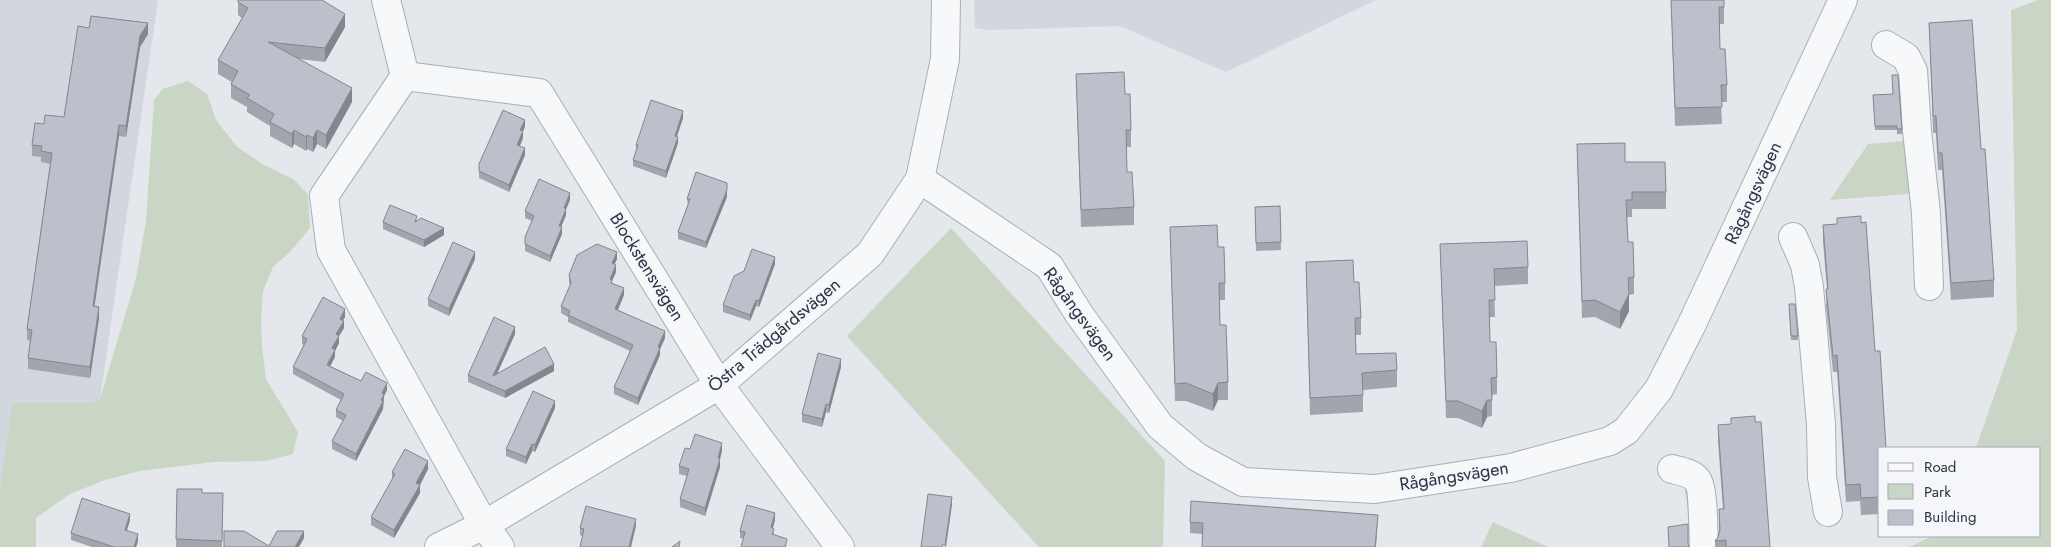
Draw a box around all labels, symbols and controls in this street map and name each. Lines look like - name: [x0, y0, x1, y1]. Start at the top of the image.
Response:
- street label: Rågångsvägen: [1718, 138, 1788, 248]
- street label: Blockstensvägen: [603, 208, 691, 326]
- street label: Rågångsvägen: [1037, 262, 1123, 366]
- street label: Östra Trädgårdsvägen: [702, 272, 846, 398]
- legend: [1878, 447, 2041, 537]
- street label: Rågångsvägen: [1397, 455, 1511, 497]
- text: Road: [1924, 456, 1956, 478]
- text: Park: [1924, 481, 1951, 503]
- text: Building: [1924, 506, 1976, 528]

